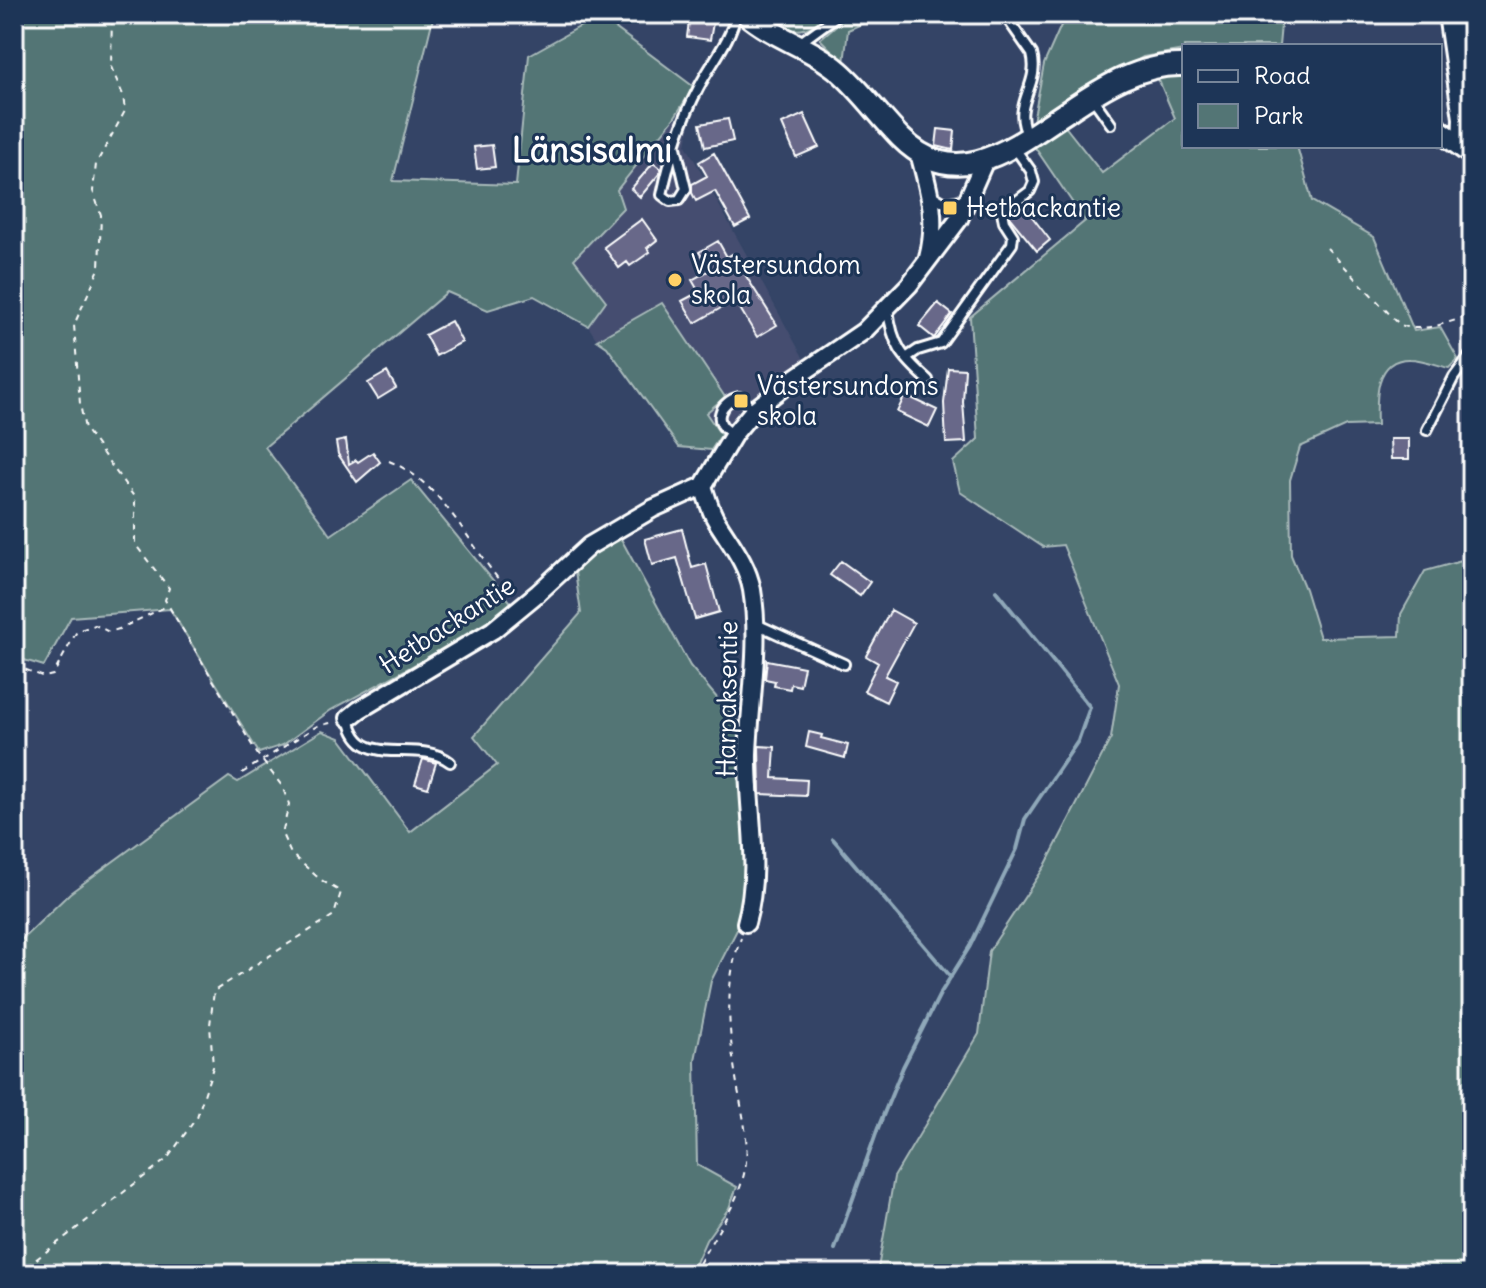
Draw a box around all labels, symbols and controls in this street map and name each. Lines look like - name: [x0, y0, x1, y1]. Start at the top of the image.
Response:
- legend: [1182, 44, 1442, 148]
- text: Road: [1254, 60, 1310, 90]
- text: Park: [1254, 100, 1304, 130]
- district label: Länsisalmi: [512, 128, 672, 171]
- place label: Hetbackantie: [966, 191, 1121, 224]
- marker: Hetbackantie: [941, 199, 959, 217]
- place label: Västersundom skola: [691, 248, 861, 311]
- marker: Västersundom skola: [666, 271, 684, 289]
- place label: Västersundoms skola: [757, 369, 939, 432]
- marker: Västersundoms skola: [732, 392, 750, 410]
- street label: Hetbackantie: [373, 569, 521, 681]
- street label: Harpaksentie: [709, 621, 744, 777]

